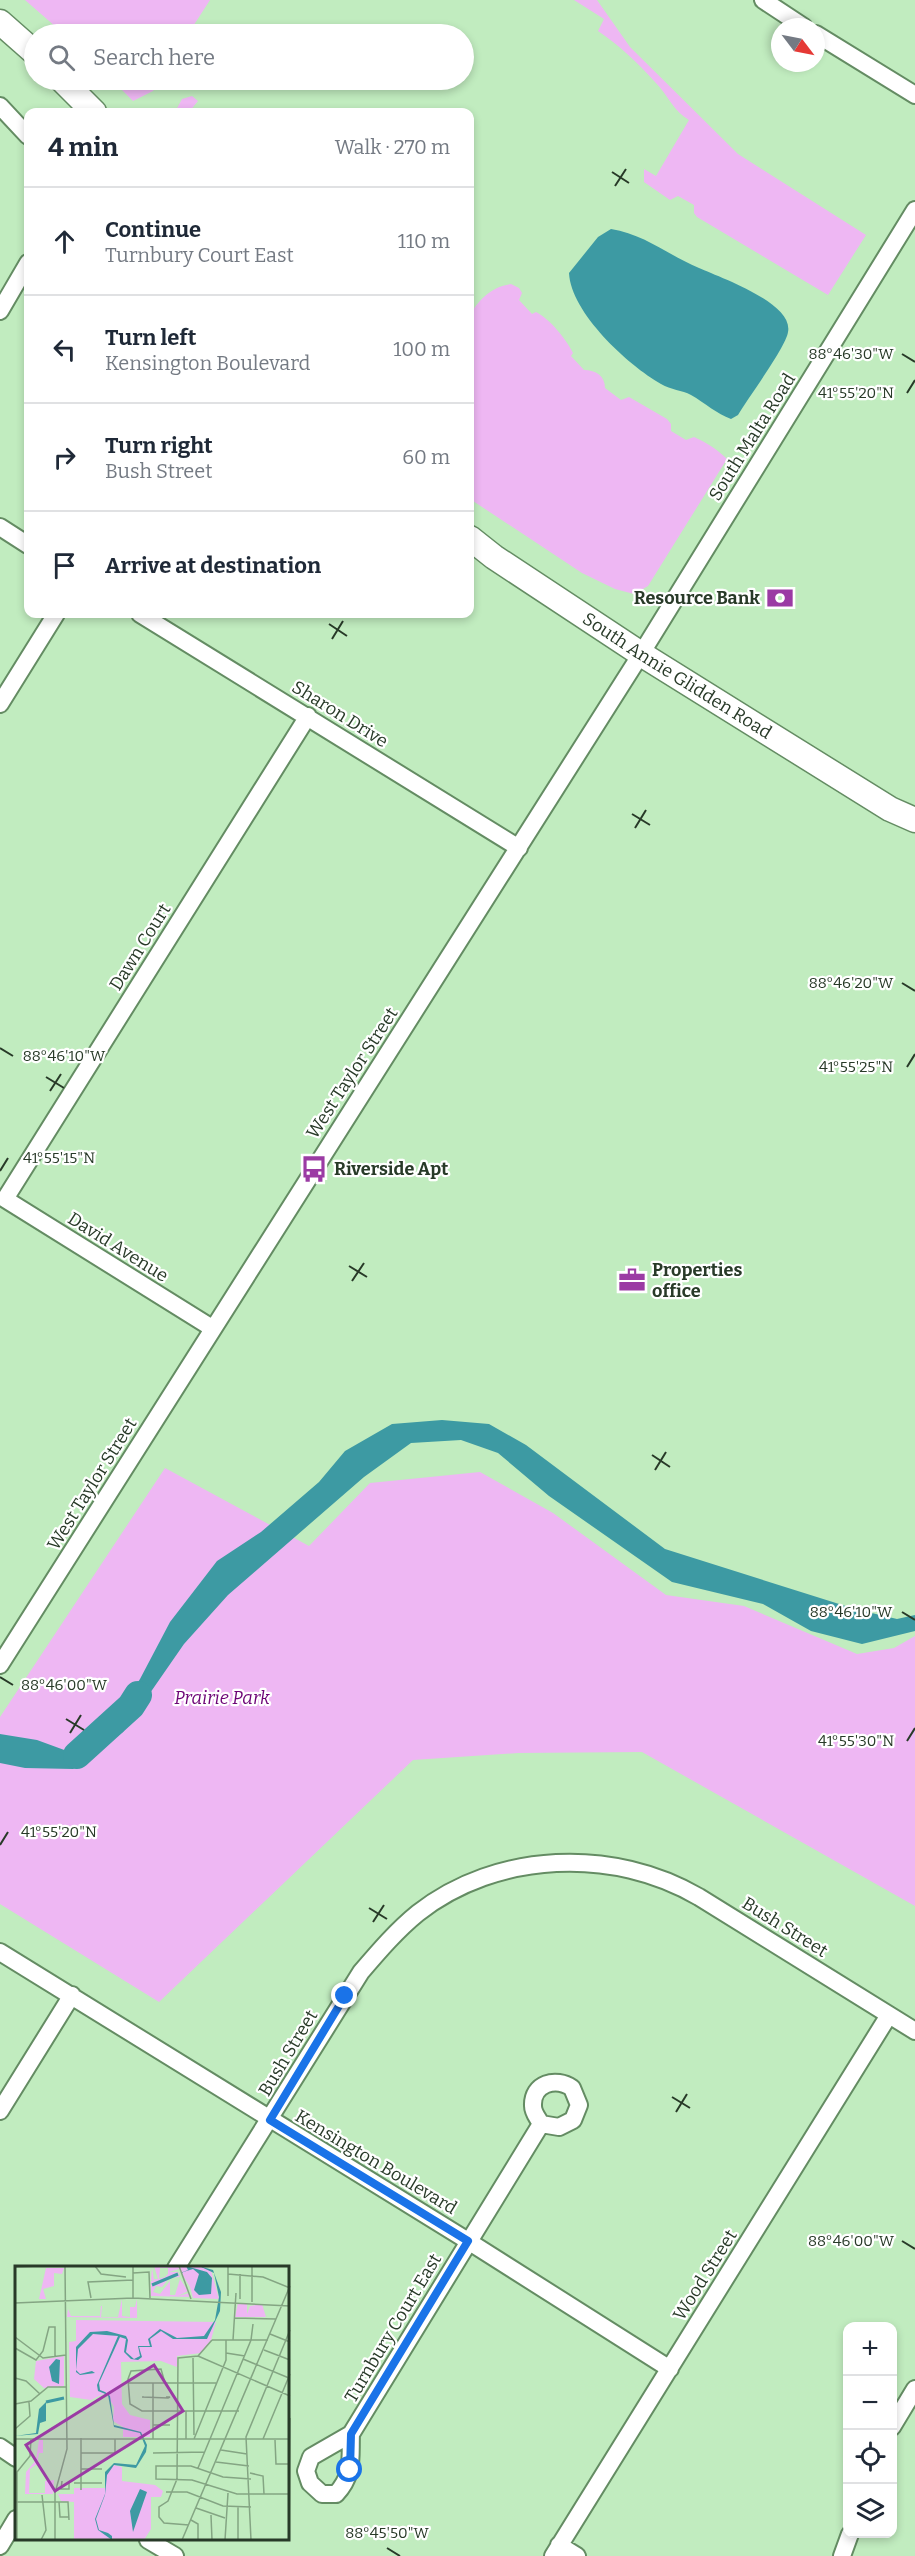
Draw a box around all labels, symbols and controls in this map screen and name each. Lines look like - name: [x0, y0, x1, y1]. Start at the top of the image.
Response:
- north arrow: [771, 18, 825, 72]
- search box: [24, 24, 474, 90]
- icon: search: [45, 41, 78, 74]
- text: Search here: [93, 44, 215, 71]
- text: 4 min: [48, 132, 118, 163]
- text: Walk · 270 m: [335, 135, 450, 159]
- text: Continue: [105, 216, 201, 243]
- icon: ahead: [48, 225, 81, 258]
- text: 110 m: [398, 229, 450, 253]
- text: Turnbury Court East: [105, 243, 294, 267]
- text: Turn left: [105, 324, 197, 351]
- icon: left: [48, 333, 81, 366]
- text: 100 m: [393, 337, 450, 361]
- text: 88°46'30"W: [808, 345, 894, 363]
- text: Kensington Boulevard: [105, 351, 310, 375]
- street label: South Malta Road: [704, 369, 800, 505]
- text: 41°55'20"N: [818, 384, 894, 402]
- text: Turn right: [105, 432, 213, 459]
- icon: right: [48, 441, 81, 474]
- text: 60 m: [402, 445, 450, 469]
- text: Bush Street: [105, 459, 212, 483]
- icon: arrive: [48, 549, 81, 582]
- text: Arrive at destination: [105, 552, 321, 579]
- bank icon: Resource Bank: [765, 583, 795, 613]
- place label: Resource Bank: [634, 587, 760, 609]
- street label: South Annie Glidden Road: [579, 608, 776, 744]
- street label: Sharon Drive: [288, 676, 392, 752]
- street label: Dawn Court: [105, 899, 176, 995]
- text: 88°46'20"W: [809, 974, 894, 992]
- street label: West Taylor Street: [301, 1003, 403, 1143]
- text: 88°46'10"W: [23, 1047, 106, 1065]
- text: 41°55'25"N: [819, 1058, 893, 1076]
- text: 41°55'15"N: [23, 1149, 95, 1167]
- bus stop icon: Riverside Apt: [299, 1154, 329, 1184]
- place label: Riverside Apt: [334, 1158, 448, 1180]
- street label: David Avenue: [64, 1207, 172, 1287]
- place label: Properties office: [652, 1259, 742, 1302]
- office icon: Properties office: [617, 1265, 647, 1295]
- street label: West Taylor Street: [42, 1413, 142, 1554]
- text: 88°46'10"W: [810, 1603, 893, 1621]
- text: 88°46'00"W: [21, 1676, 108, 1694]
- park label: Prairie Park: [174, 1687, 270, 1709]
- text: 41°55'30"N: [818, 1732, 894, 1750]
- text: 41°55'20"N: [21, 1823, 97, 1841]
- street label: Bush Street: [738, 1892, 832, 1962]
- route end: [331, 1982, 357, 2008]
- street label: Bush Street: [254, 2005, 323, 2100]
- street label: Kensington Boulevard: [291, 2105, 461, 2219]
- street label: Wood Street: [668, 2225, 742, 2324]
- text: 88°46'00"W: [808, 2232, 895, 2250]
- street label: Turnbury Court East: [340, 2249, 446, 2406]
- inset map: [15, 2266, 290, 2541]
- map controls: [843, 2322, 897, 2538]
- button: +: [843, 2322, 897, 2376]
- button: −: [843, 2376, 897, 2430]
- button: locate: [843, 2430, 897, 2484]
- route start: [336, 2456, 362, 2482]
- button: layers: [843, 2484, 897, 2538]
- text: 88°45'50"W: [345, 2524, 430, 2542]

